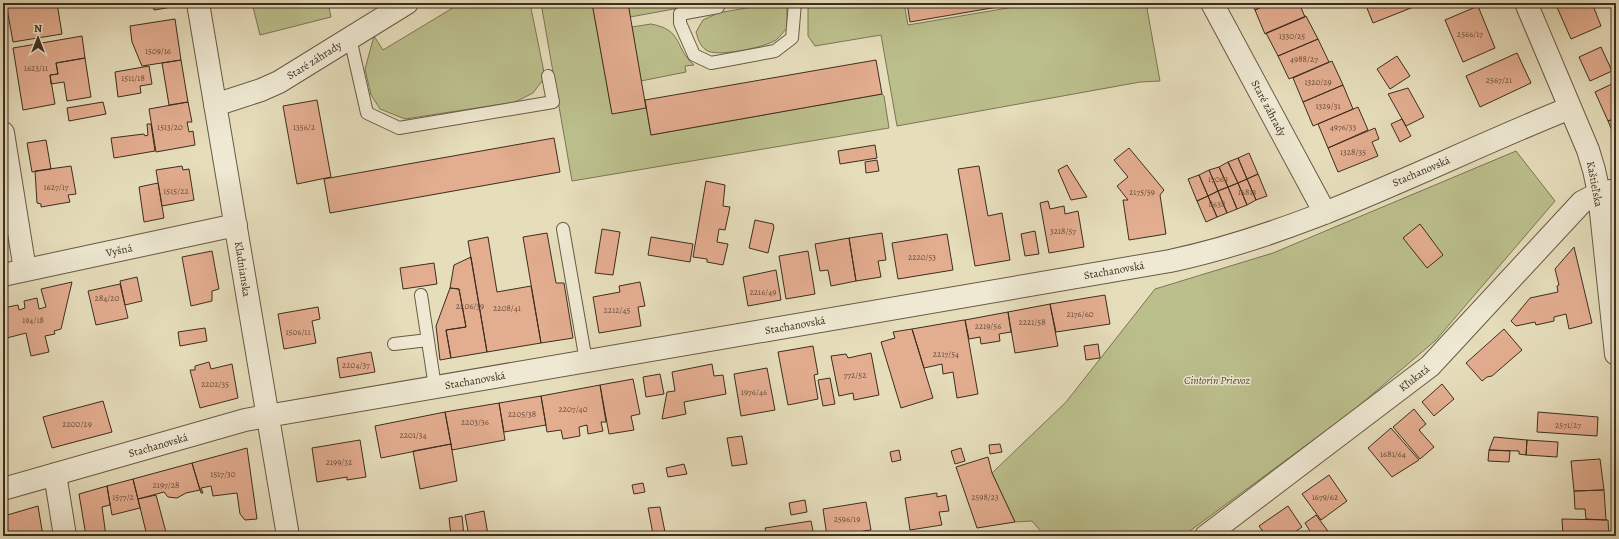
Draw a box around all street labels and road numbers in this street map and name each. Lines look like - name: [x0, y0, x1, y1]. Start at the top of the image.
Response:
- street label: Staré záhrady: [284, 38, 345, 83]
- street label: Staré záhrady: [1247, 77, 1290, 139]
- street label: Stachanovská: [1390, 152, 1453, 190]
- street label: Kaštieľska: [1583, 160, 1606, 209]
- street label: Vyšná: [103, 240, 135, 261]
- street label: Kladnianska: [231, 240, 254, 299]
- street label: Stachanovská: [1083, 258, 1146, 283]
- street label: Stachanovská: [764, 313, 827, 338]
- street label: Kľukatá: [1396, 361, 1434, 395]
- street label: Stachanovská: [444, 368, 507, 393]
- street label: Stachanovská: [127, 430, 190, 461]

